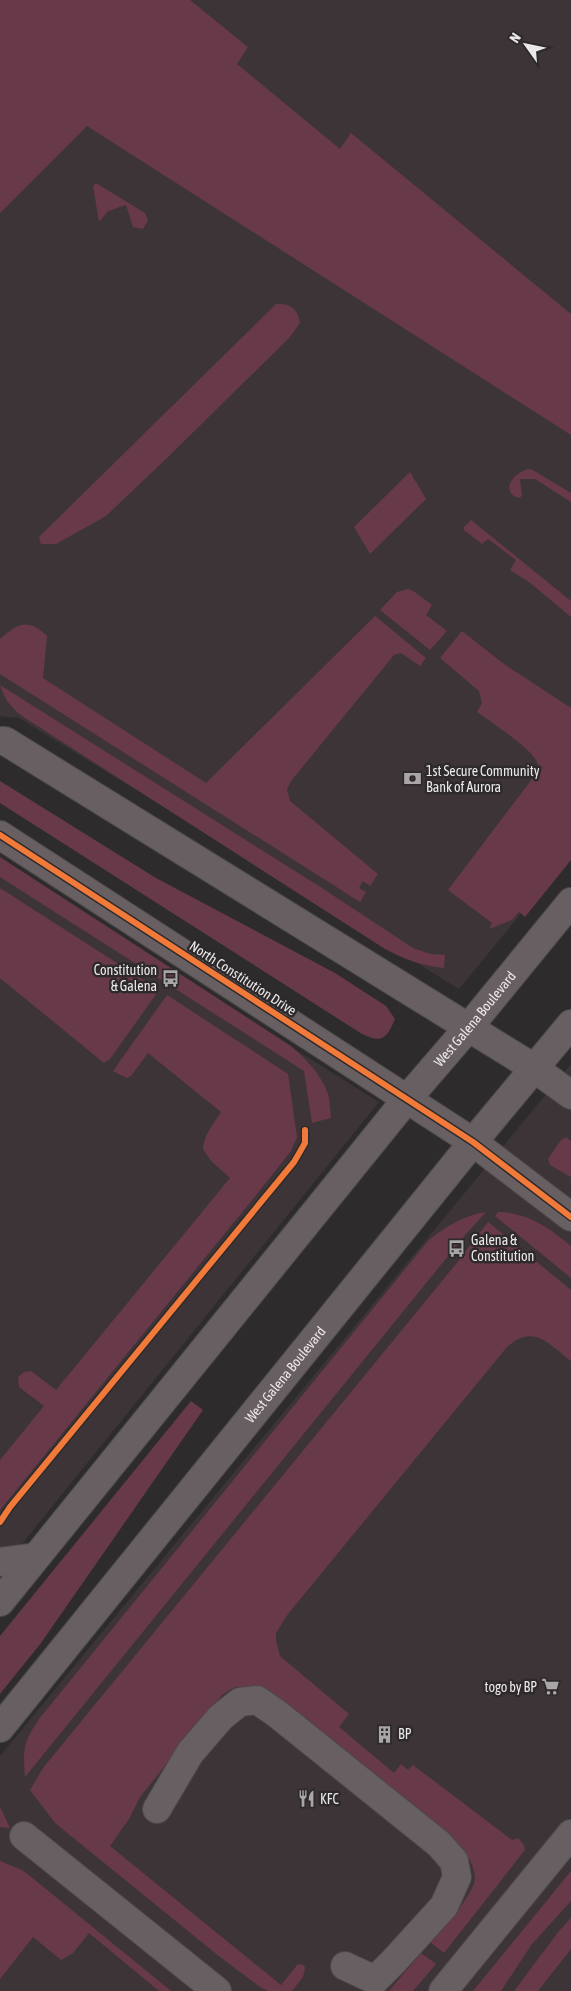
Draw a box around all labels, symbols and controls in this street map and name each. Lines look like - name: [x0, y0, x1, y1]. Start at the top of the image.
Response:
- north arrow: [501, 20, 551, 70]
- text: N: [506, 30, 524, 46]
- place label: 1st Secure Community Bank of Aurora: [426, 763, 540, 795]
- bank icon: 1st Secure Community Bank of Aurora: [402, 769, 422, 789]
- street label: North Constitution Drive: [187, 938, 299, 1018]
- place label: Constitution & Galena: [94, 962, 157, 994]
- bus stop icon: Constitution & Galena: [161, 968, 181, 988]
- street label: West Galena Boulevard: [431, 968, 519, 1070]
- place label: Galena & Constitution: [471, 1232, 534, 1264]
- bus stop icon: Galena & Constitution: [447, 1238, 467, 1258]
- street label: West Galena Boulevard: [242, 1323, 329, 1426]
- supermarket icon: togo by BP: [541, 1677, 561, 1697]
- place label: togo by BP: [485, 1679, 537, 1695]
- building icon: BP: [374, 1724, 394, 1744]
- place label: BP: [398, 1726, 412, 1742]
- restaurant icon: KFC: [296, 1789, 316, 1809]
- place label: KFC: [320, 1791, 340, 1807]

